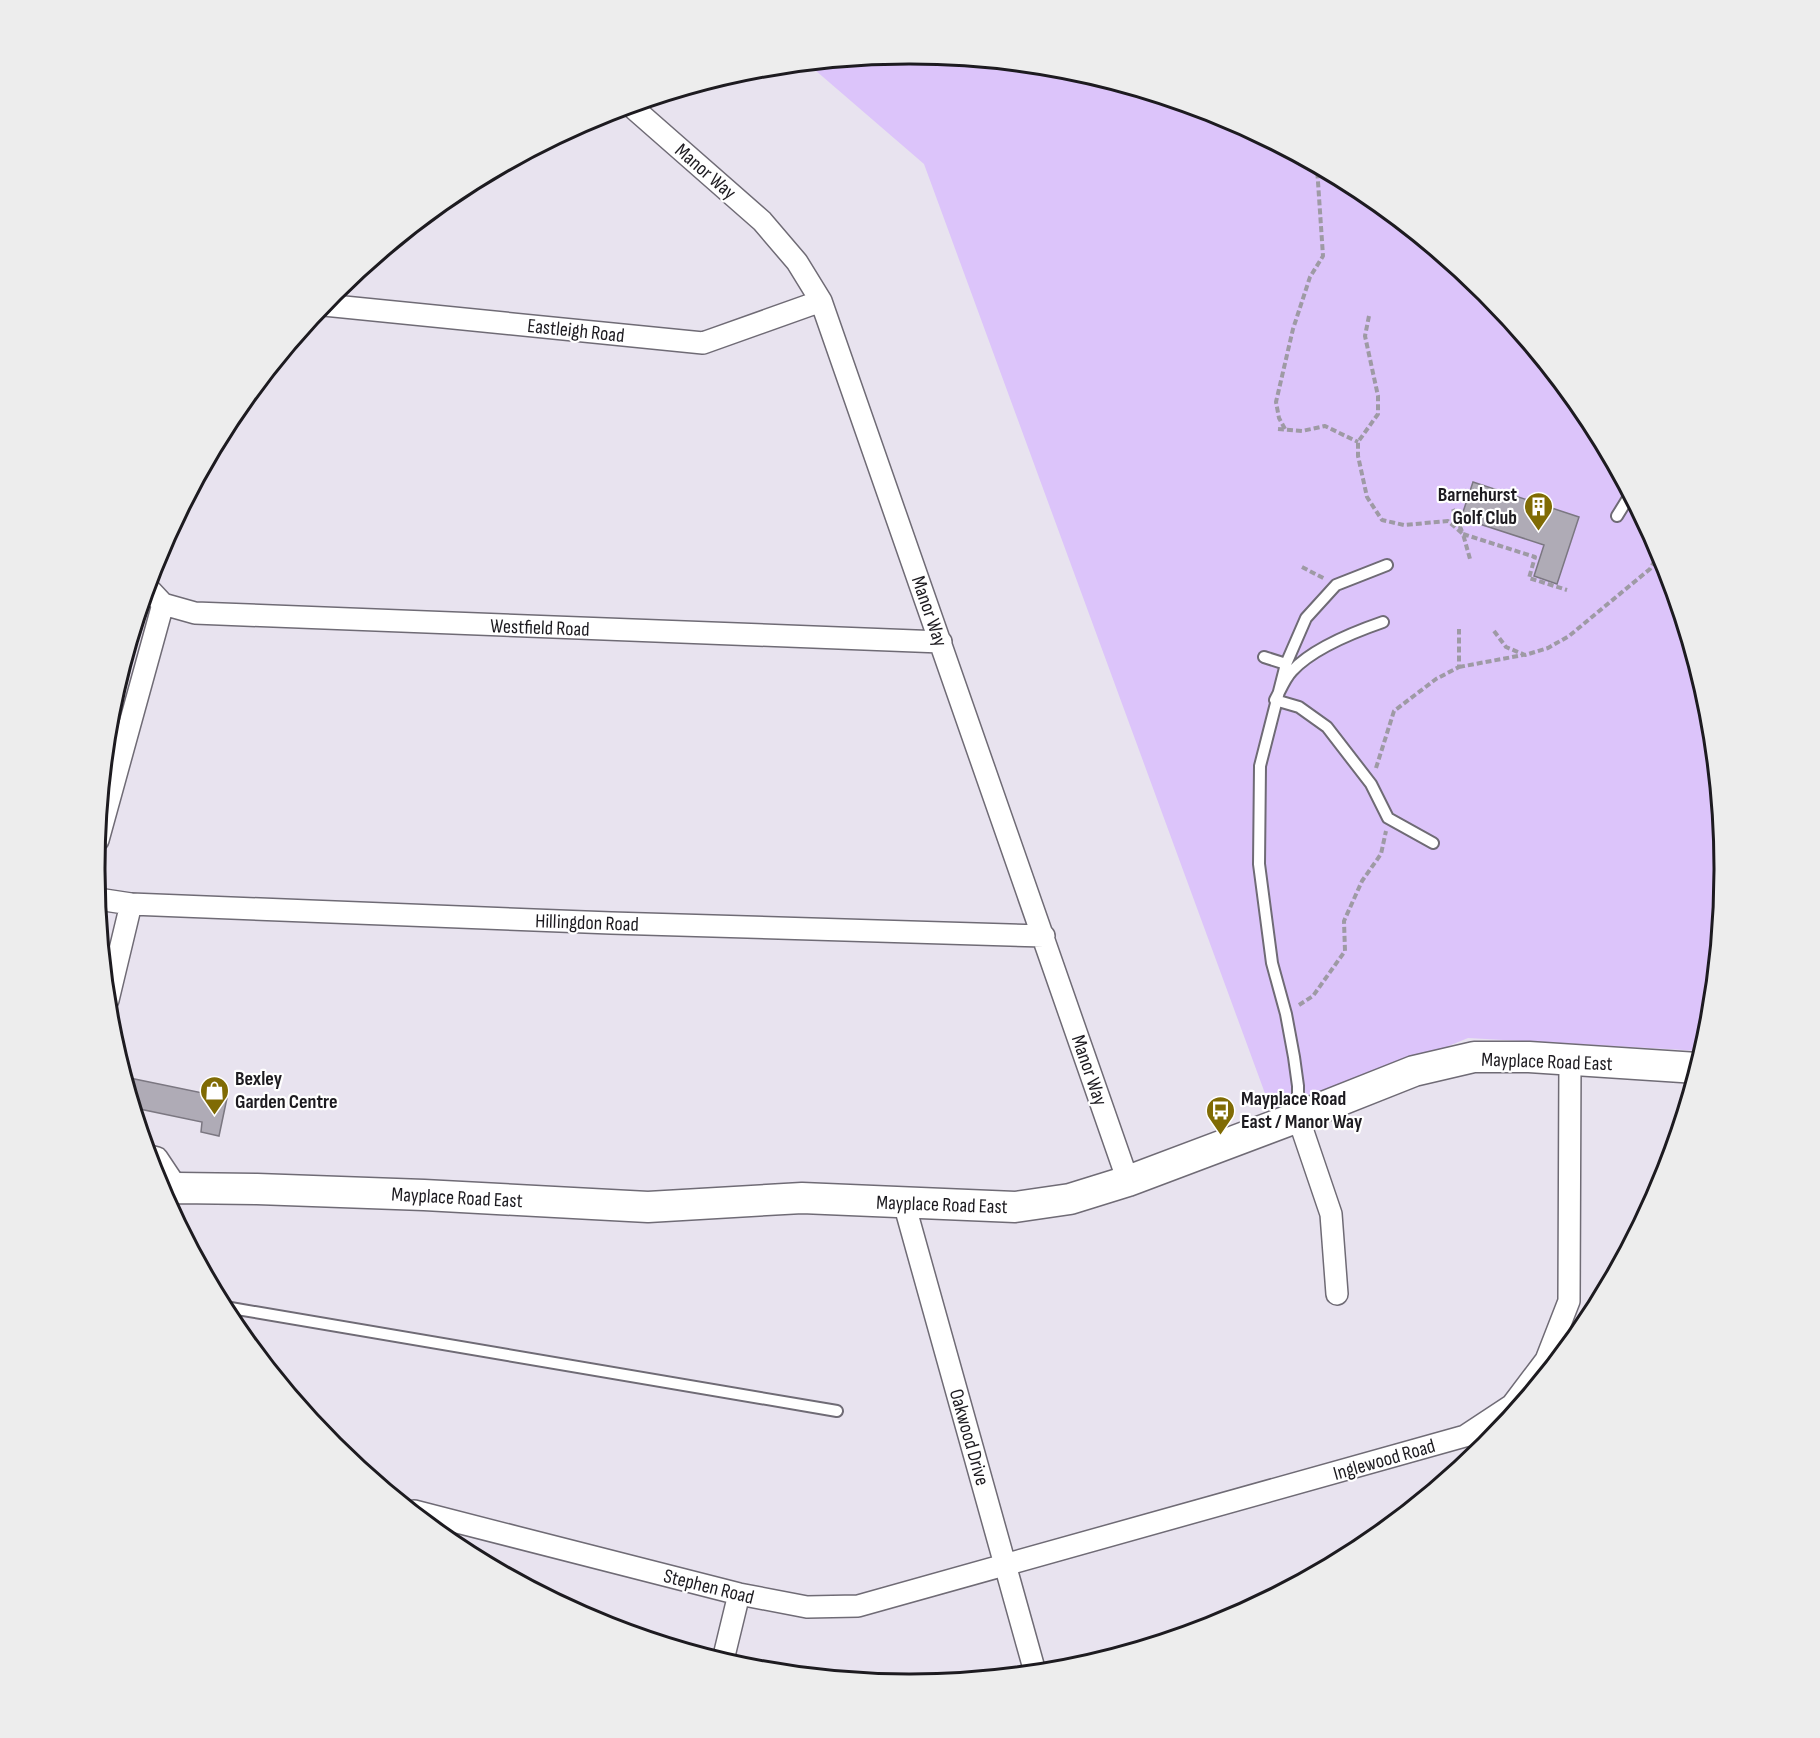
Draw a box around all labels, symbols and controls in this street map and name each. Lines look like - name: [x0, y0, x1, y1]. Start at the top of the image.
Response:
- street label: Manor Way: [670, 139, 741, 205]
- street label: Eastleigh Road: [526, 314, 626, 348]
- place label: Barnehurst Golf Club: [1438, 483, 1517, 530]
- building icon: Barnehurst Golf Club: [1522, 490, 1554, 532]
- street label: Manor Way: [906, 573, 952, 650]
- street label: Westfield Road: [490, 614, 590, 642]
- street label: Hillingdon Road: [535, 909, 639, 937]
- street label: Manor Way: [1066, 1032, 1112, 1109]
- street label: Mayplace Road East: [1481, 1048, 1613, 1076]
- place label: Bexley Garden Centre: [235, 1067, 338, 1114]
- shop icon: Bexley Garden Centre: [198, 1074, 230, 1116]
- place label: Mayplace Road East / Manor Way: [1241, 1087, 1363, 1134]
- bus stop icon: Mayplace Road East / Manor Way: [1204, 1094, 1236, 1136]
- street label: Mayplace Road East: [391, 1183, 523, 1213]
- street label: Mayplace Road East: [876, 1191, 1008, 1219]
- street label: Oakwood Drive: [944, 1386, 994, 1488]
- street label: Inglewood Road: [1331, 1434, 1438, 1486]
- street label: Stephen Road: [661, 1564, 757, 1610]

